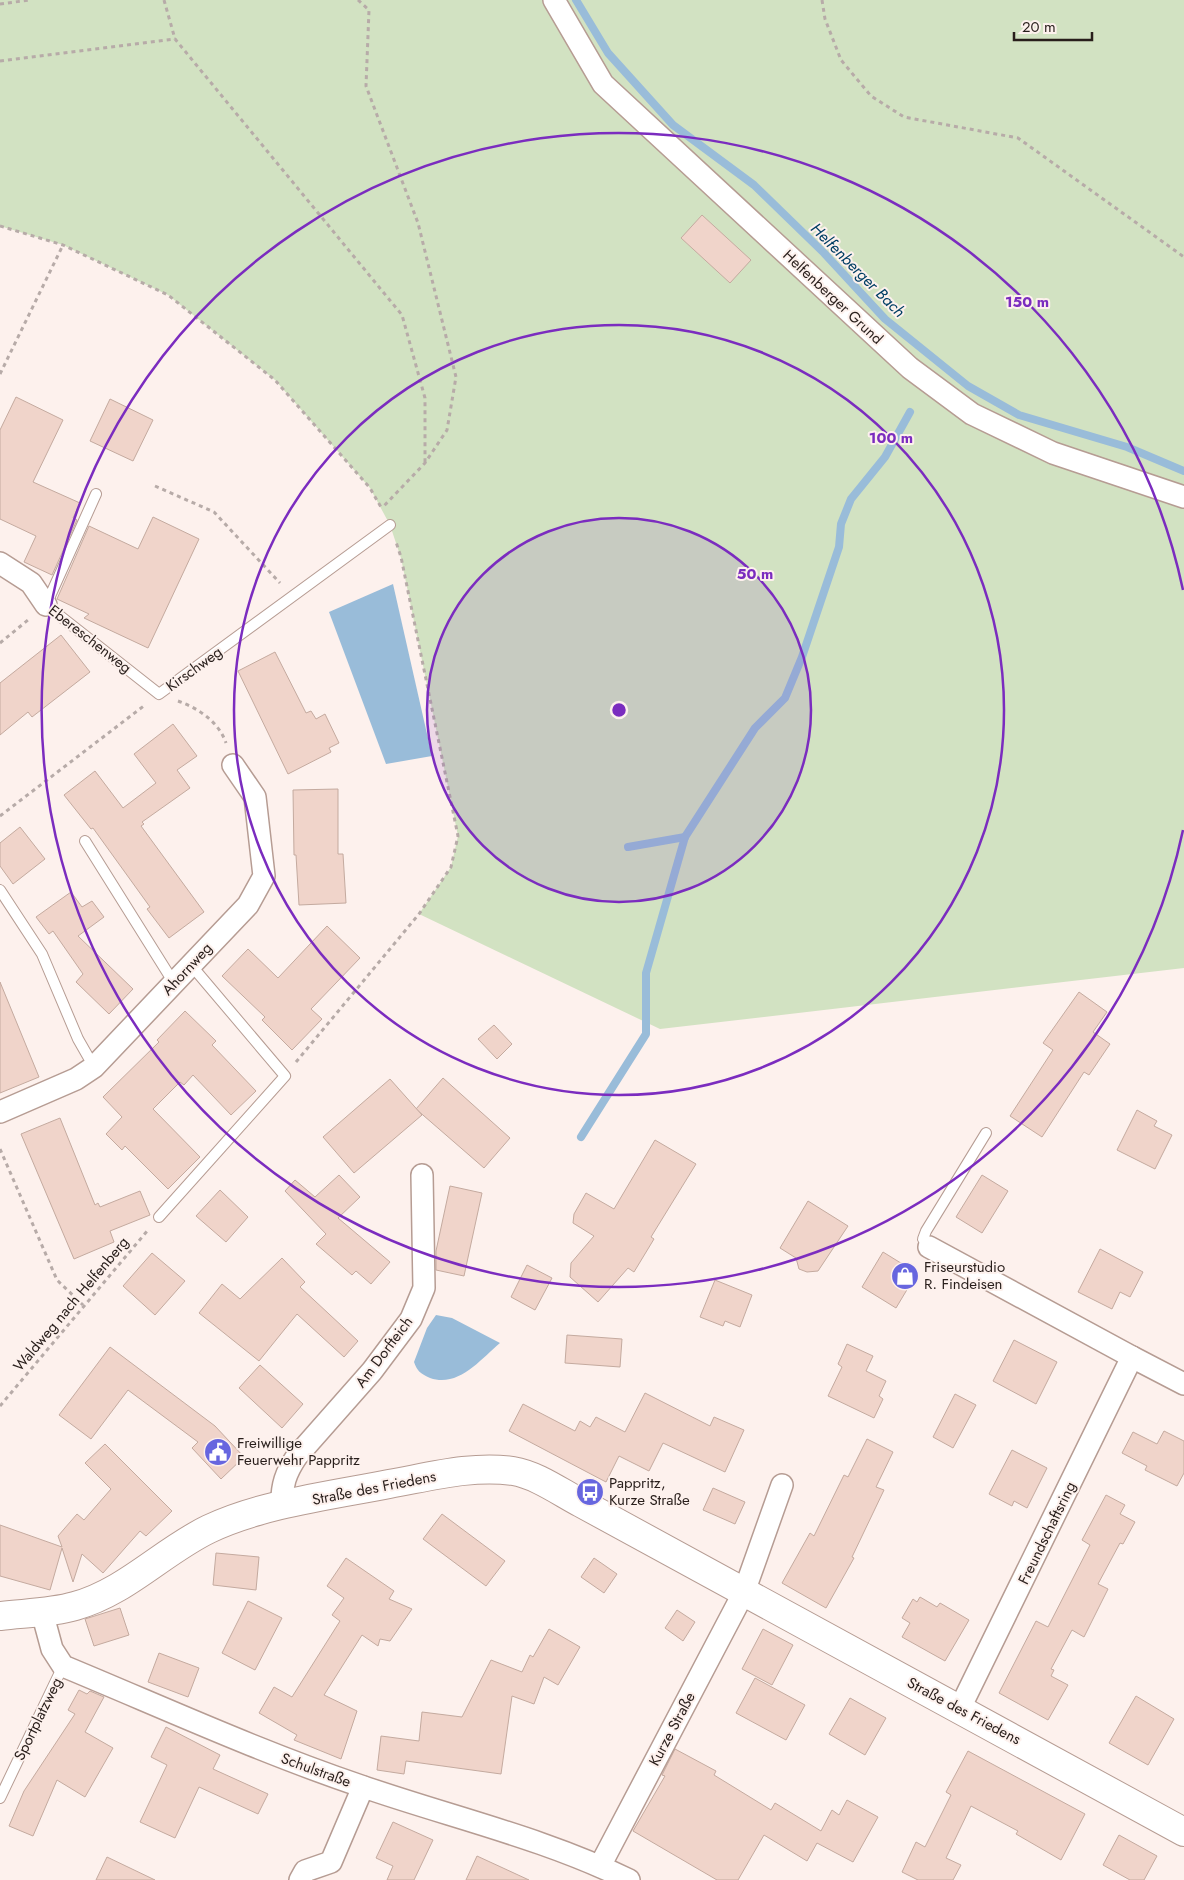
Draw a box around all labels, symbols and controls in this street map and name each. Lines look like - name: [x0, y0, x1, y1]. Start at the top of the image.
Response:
- scale bar: [1014, 10, 1092, 42]
- text: 20 m: [1022, 16, 1056, 38]
- water label: Helfenberger Bach: [806, 218, 910, 322]
- street label: Helfenberger Grund: [778, 245, 888, 349]
- text: 150 m: [1005, 291, 1049, 313]
- text: 100 m: [869, 427, 913, 449]
- text: 50 m: [737, 563, 773, 585]
- street label: Ebereschenweg: [44, 600, 136, 678]
- street label: Kirschweg: [161, 641, 227, 697]
- centre of rings: [610, 701, 628, 719]
- street label: Ahornweg: [157, 938, 217, 1000]
- street label: Waldweg nach Helfenberg: [8, 1232, 134, 1376]
- place label: Friseurstudio R. Findeisen: [924, 1256, 1005, 1295]
- shop icon: Friseurstudio R. Findeisen: [890, 1261, 920, 1291]
- street label: Am Dorfteich: [350, 1312, 418, 1392]
- place label: Freiwillige Feuerwehr Pappritz: [237, 1432, 360, 1471]
- public building icon: Freiwillige Feuerwehr Pappritz: [203, 1437, 233, 1467]
- street label: Straße des Friedens: [310, 1465, 438, 1511]
- place label: Pappritz, Kurze Straße: [609, 1472, 690, 1511]
- bus stop icon: Pappritz, Kurze Straße: [575, 1477, 605, 1507]
- street label: Freundschaftsring: [1013, 1478, 1081, 1588]
- street label: Straße des Friedens: [903, 1672, 1025, 1750]
- street label: Sportplatzweg: [8, 1674, 68, 1764]
- street label: Kurze Straße: [643, 1688, 701, 1770]
- street label: Schulstraße: [278, 1747, 354, 1793]

